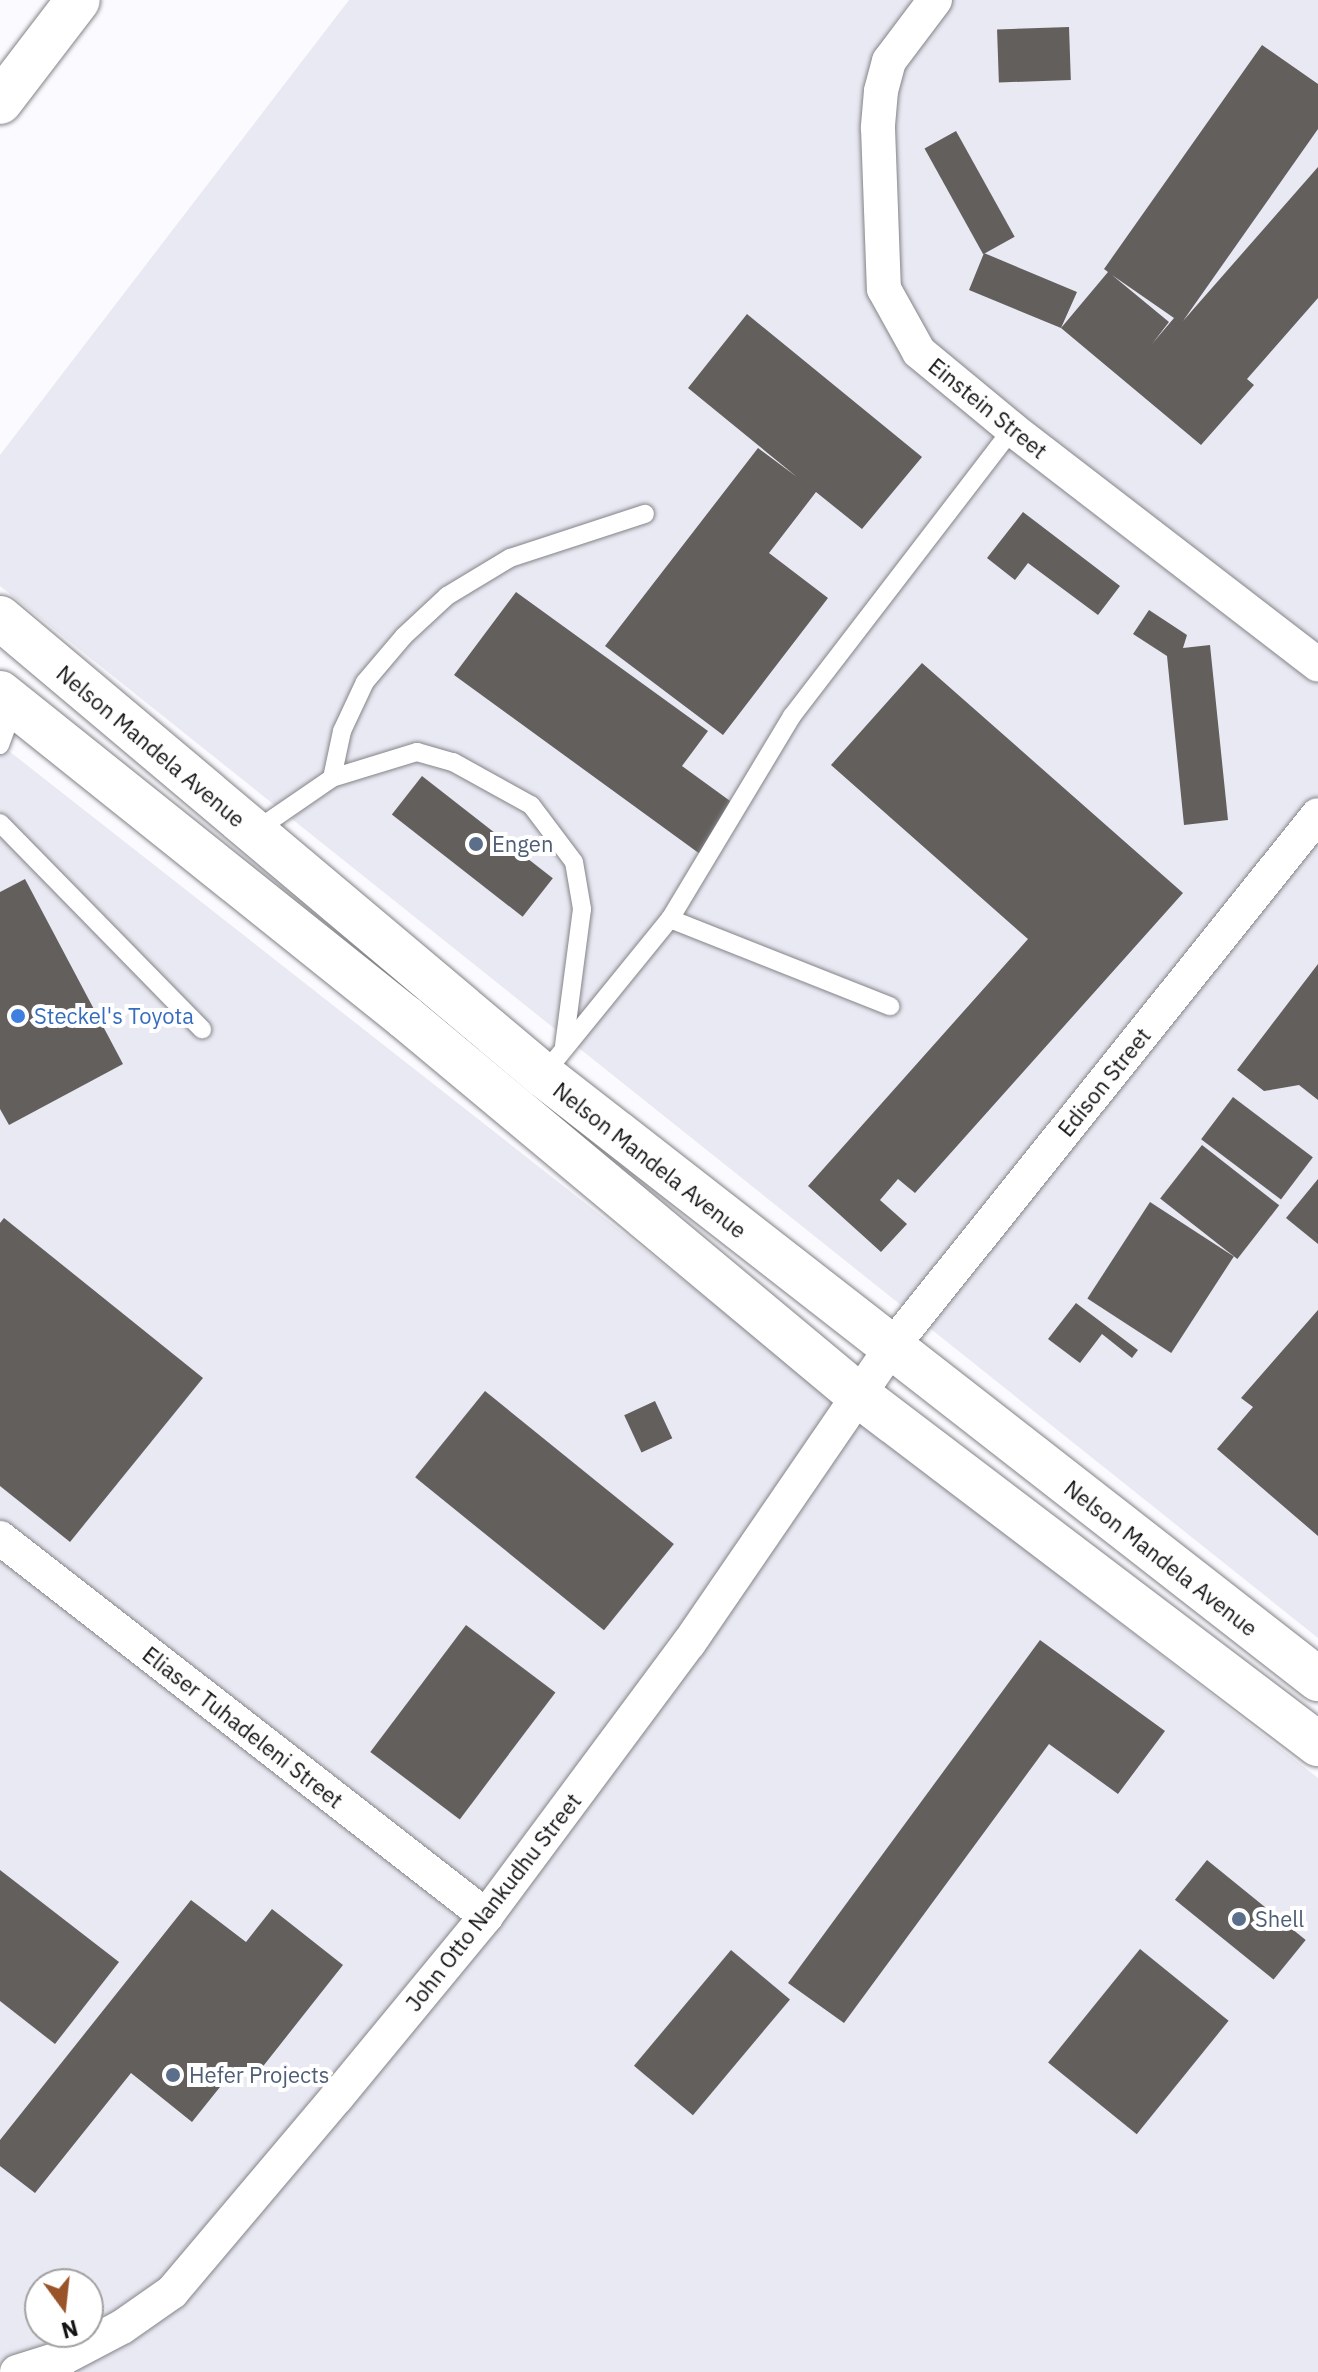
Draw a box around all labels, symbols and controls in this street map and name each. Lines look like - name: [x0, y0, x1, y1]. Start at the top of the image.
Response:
- street label: Einstein Street: [923, 352, 1053, 464]
- street label: Nelson Mandela Avenue: [51, 660, 251, 832]
- place label: Engen: [492, 831, 553, 857]
- marker: Engen: [467, 835, 485, 853]
- place label: Steckel's Toyota: [34, 1003, 194, 1029]
- marker: Steckel's Toyota: [9, 1007, 27, 1025]
- street label: Edison Street: [1052, 1022, 1156, 1142]
- street label: Nelson Mandela Avenue: [548, 1076, 752, 1244]
- street label: Nelson Mandela Avenue: [1059, 1474, 1263, 1642]
- street label: Eliaser Tuhadeleni Street: [138, 1641, 348, 1813]
- street label: John Otto Nankudhu Street: [400, 1788, 586, 2016]
- place label: Shell: [1255, 1906, 1304, 1932]
- marker: Shell: [1230, 1910, 1248, 1928]
- place label: Hefer Projects: [189, 2062, 329, 2088]
- marker: Hefer Projects: [164, 2066, 182, 2084]
- north arrow: [24, 2268, 104, 2348]
- text: N: [58, 2314, 81, 2346]

